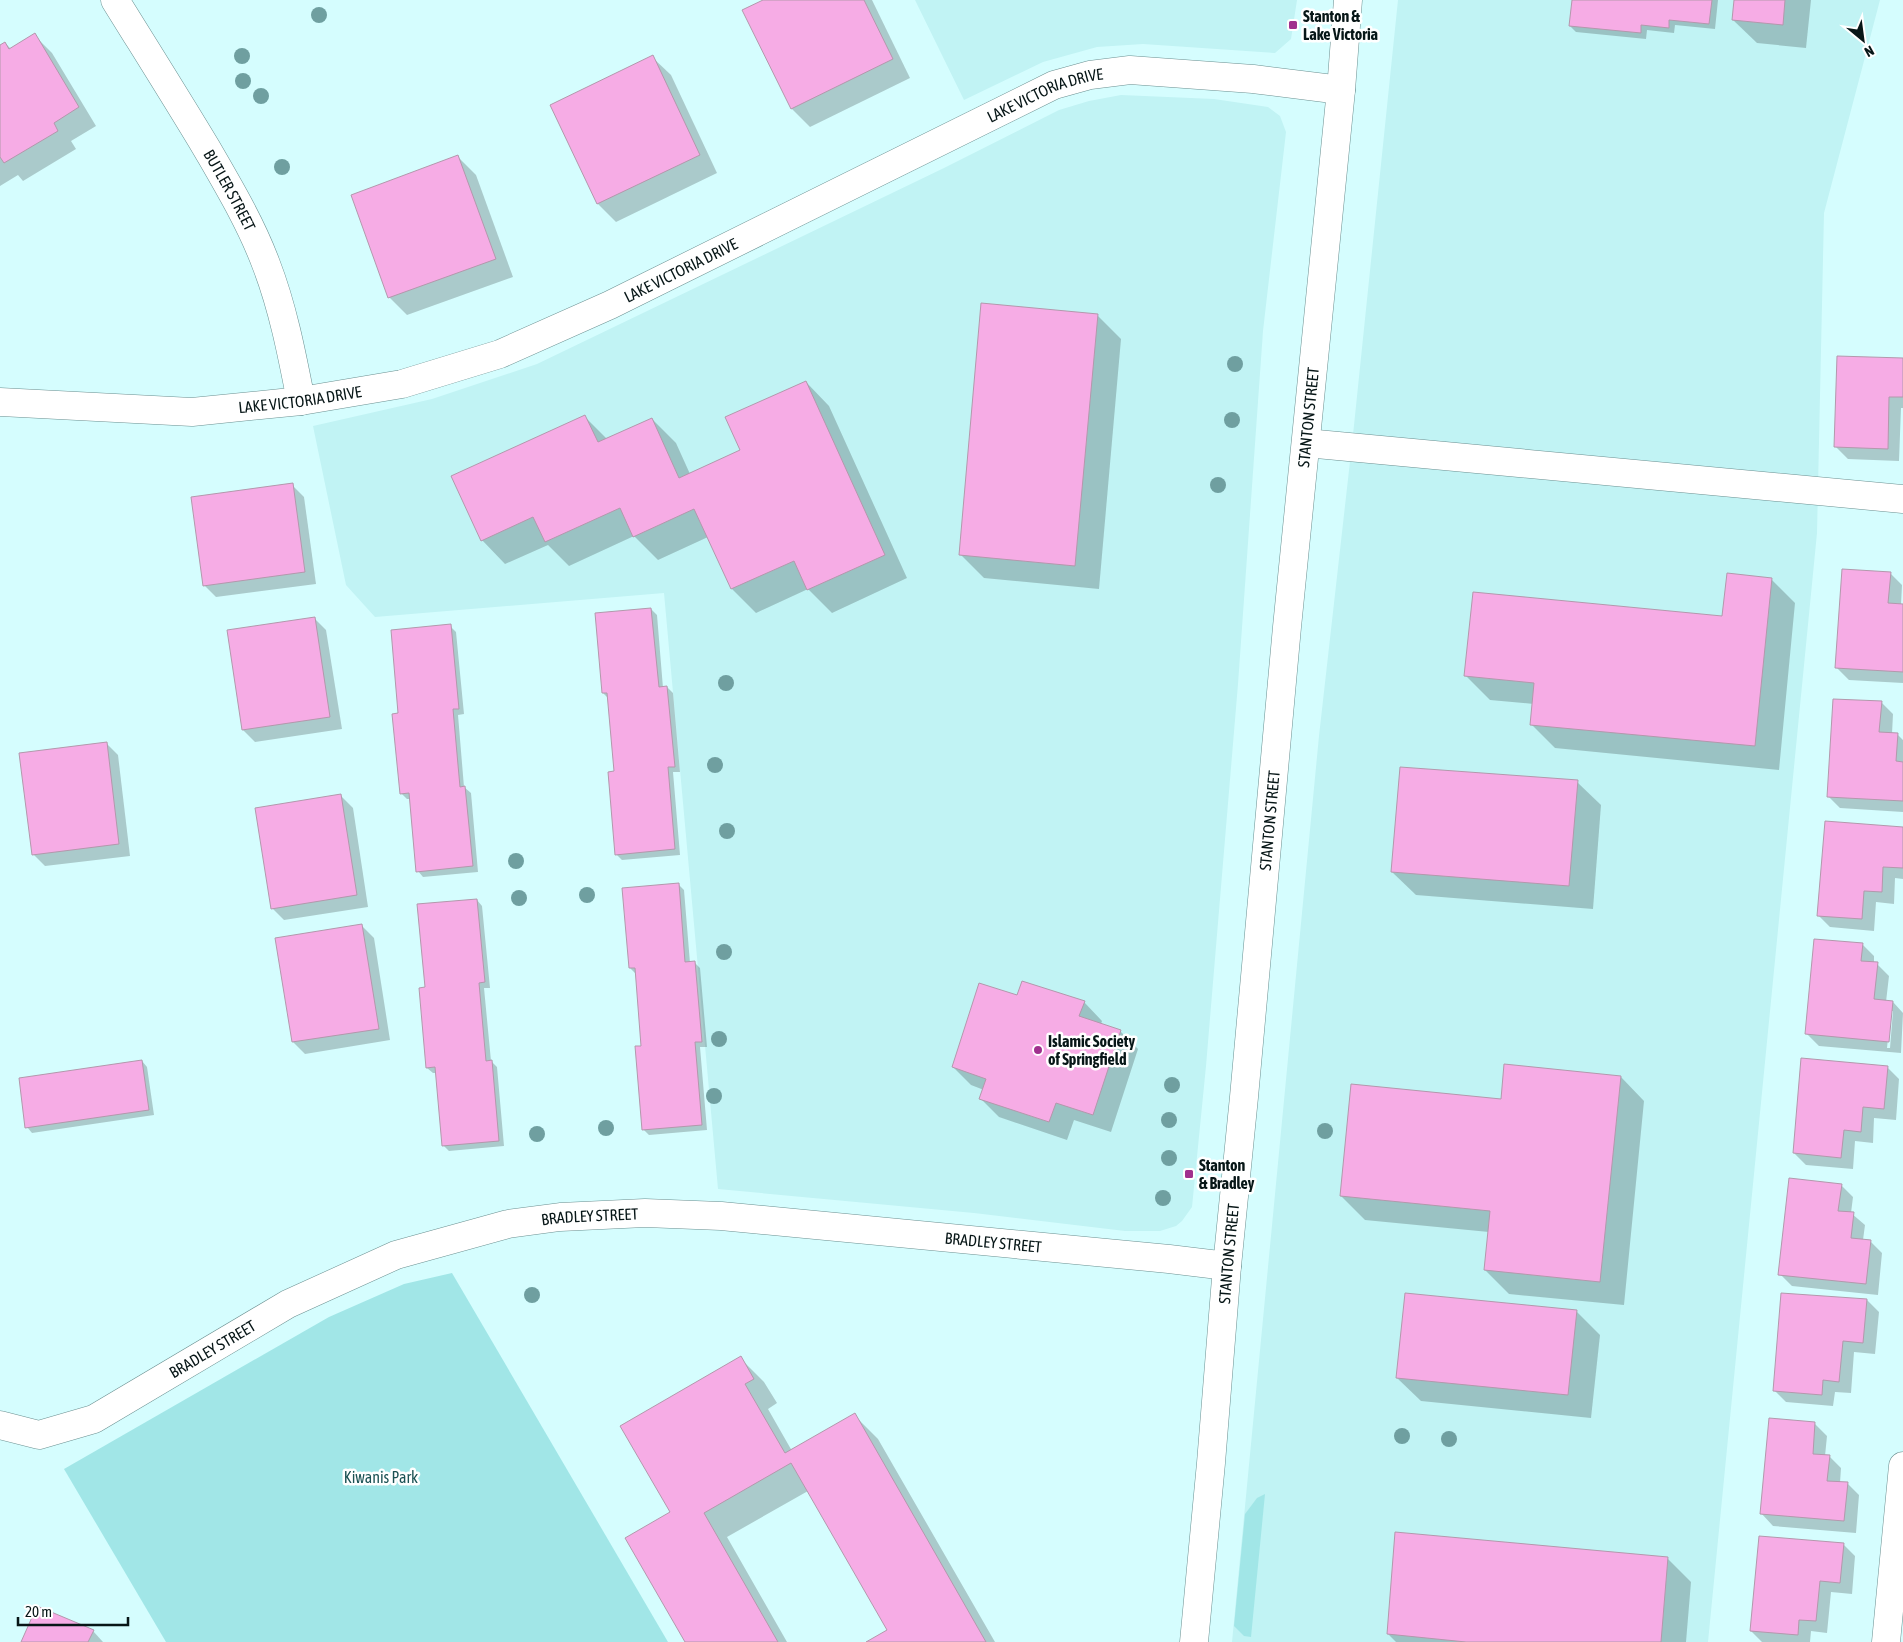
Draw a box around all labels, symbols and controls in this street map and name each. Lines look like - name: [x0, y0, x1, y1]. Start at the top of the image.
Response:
- place label: Stanton & Lake Victoria: [1303, 7, 1378, 43]
- north arrow: [1838, 15, 1888, 65]
- marker: Stanton & Lake Victoria: [1287, 19, 1299, 31]
- text: N: [1862, 42, 1877, 60]
- street label: LAKE VICTORIA DRIVE: [984, 64, 1104, 126]
- street label: BUTLER STREET: [200, 146, 259, 233]
- street label: LAKE VICTORIA DRIVE: [621, 234, 740, 306]
- street label: STANTON STREET: [1294, 366, 1322, 468]
- street label: LAKE VICTORIA DRIVE: [238, 382, 363, 416]
- street label: STANTON STREET: [1256, 770, 1283, 871]
- place label: Islamic Society of Springfield: [1048, 1032, 1135, 1068]
- marker: Islamic Society of Springfield: [1032, 1044, 1044, 1056]
- place label: Stanton & Bradley: [1199, 1156, 1255, 1192]
- marker: Stanton & Bradley: [1183, 1168, 1195, 1180]
- street label: STANTON STREET: [1215, 1203, 1242, 1304]
- street label: BRADLEY STREET: [540, 1204, 639, 1228]
- street label: BRADLEY STREET: [944, 1229, 1043, 1256]
- street label: BRADLEY STREET: [166, 1316, 259, 1381]
- park label: Kiwanis Park: [344, 1468, 418, 1486]
- scale bar: [18, 1594, 128, 1626]
- text: 20 m: [25, 1603, 52, 1620]

